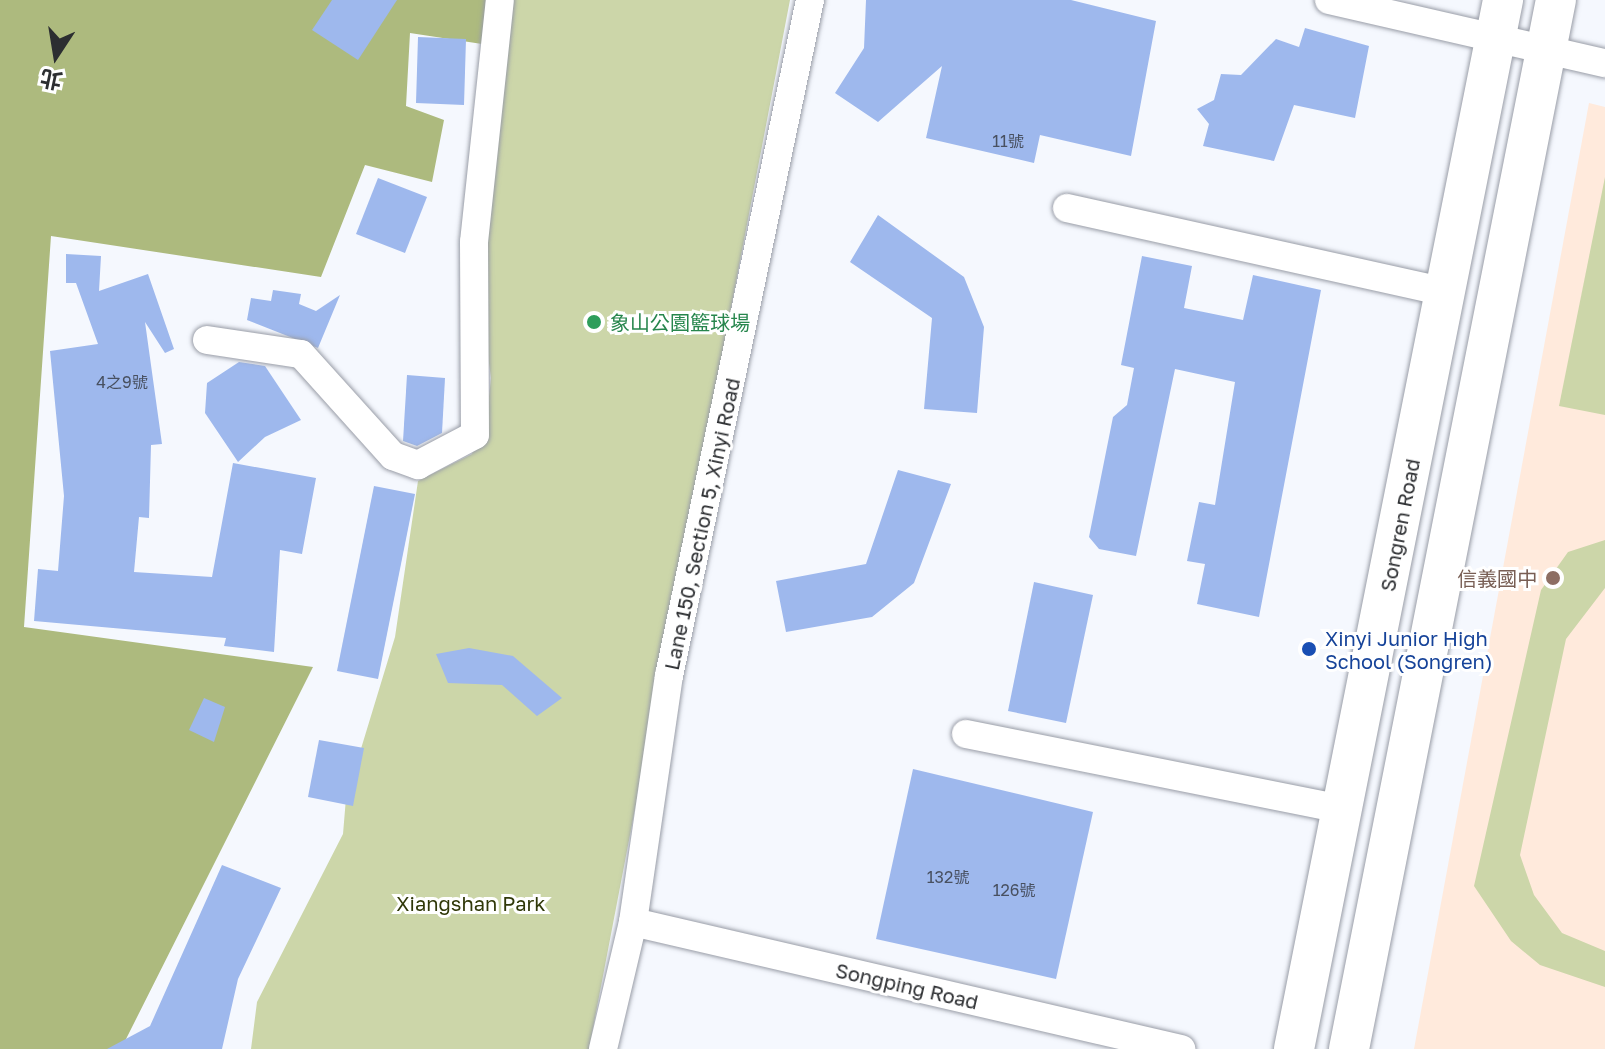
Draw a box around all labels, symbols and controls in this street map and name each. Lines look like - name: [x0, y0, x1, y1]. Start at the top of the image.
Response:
- north arrow: [16, 16, 96, 96]
- text: 北: [37, 64, 64, 95]
- house number: 11號: [992, 131, 1024, 151]
- place label: 象山公園籃球場: [610, 310, 750, 334]
- marker: 象山公園籃球場: [585, 313, 603, 331]
- house number: 4之9號: [96, 372, 148, 392]
- street label: Lane 150, Section 5, Xinyi Road: [659, 376, 745, 672]
- street label: Songren Road: [1375, 456, 1425, 594]
- place label: 信義國中: [1457, 566, 1537, 590]
- marker: 信義國中: [1544, 569, 1562, 587]
- place label: Xinyi Junior High School (Songren): [1325, 626, 1492, 673]
- marker: Xinyi Junior High School (Songren): [1300, 640, 1318, 658]
- house number: 132號: [927, 867, 969, 887]
- house number: 126號: [993, 880, 1035, 900]
- park label: Xiangshan Park: [396, 891, 546, 915]
- street label: Songping Road: [833, 958, 981, 1014]

